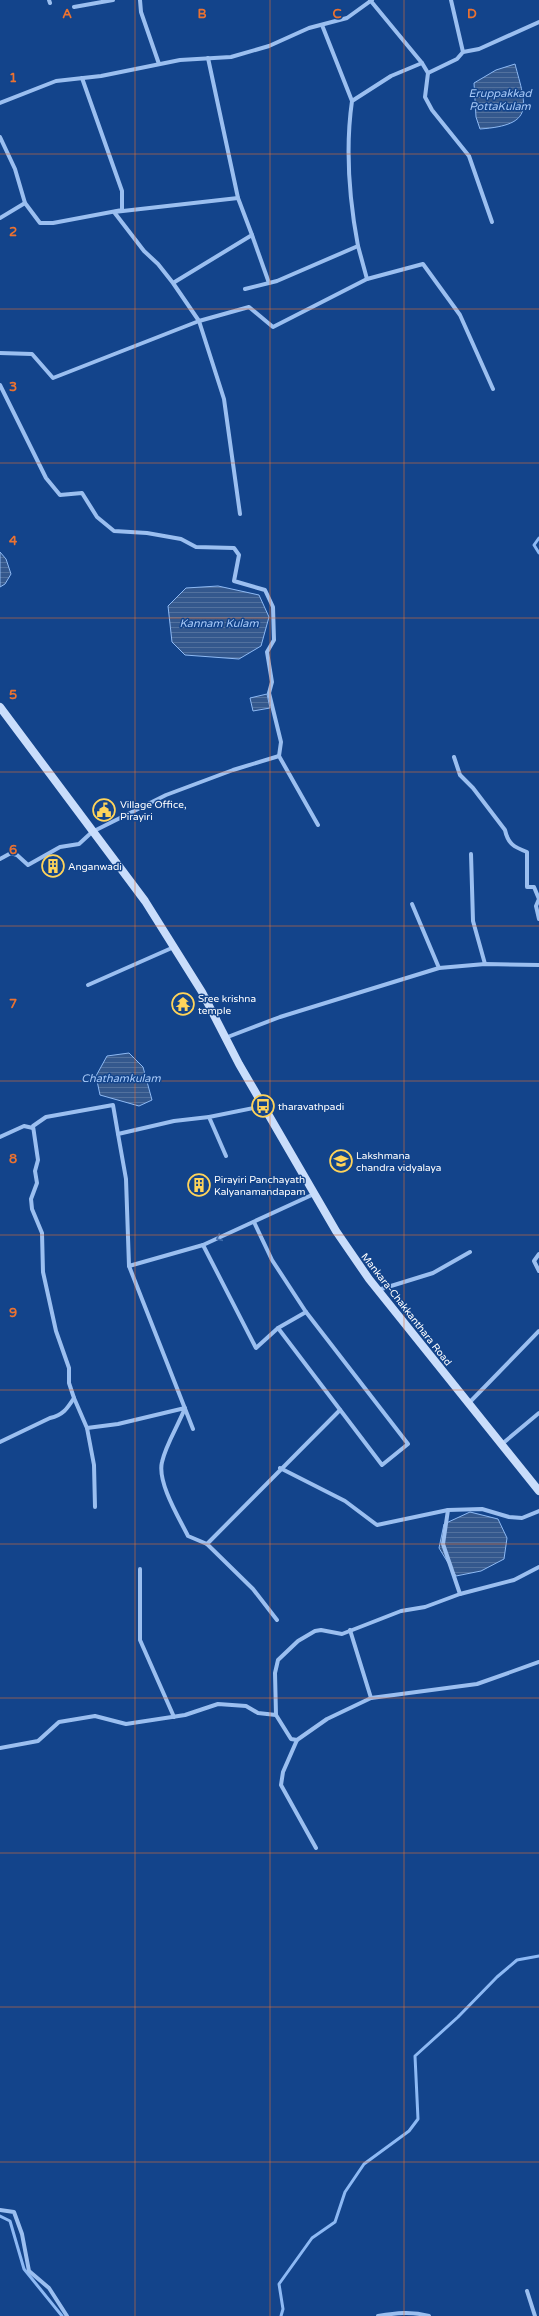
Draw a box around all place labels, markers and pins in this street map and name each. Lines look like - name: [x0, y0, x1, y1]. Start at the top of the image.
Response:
- public building icon: Village Office, Pirayiri: [91, 797, 117, 823]
- place label: Village Office, Pirayiri: [120, 799, 186, 823]
- building icon: Anganwadi: [40, 853, 66, 879]
- place label: Anganwadi: [68, 861, 122, 873]
- temple icon: Sree krishna temple: [170, 991, 196, 1017]
- place label: Sree krishna temple: [198, 993, 256, 1017]
- bus stop icon: tharavathpadi: [250, 1093, 276, 1119]
- place label: tharavathpadi: [278, 1101, 344, 1113]
- school or university icon: Lakshmana chandra vidyalaya: [328, 1148, 354, 1174]
- place label: Lakshmana chandra vidyalaya: [356, 1150, 441, 1174]
- building icon: Pirayiri Panchayath Kalyanamandapam: [186, 1172, 212, 1198]
- place label: Pirayiri Panchayath Kalyanamandapam: [214, 1174, 305, 1198]

